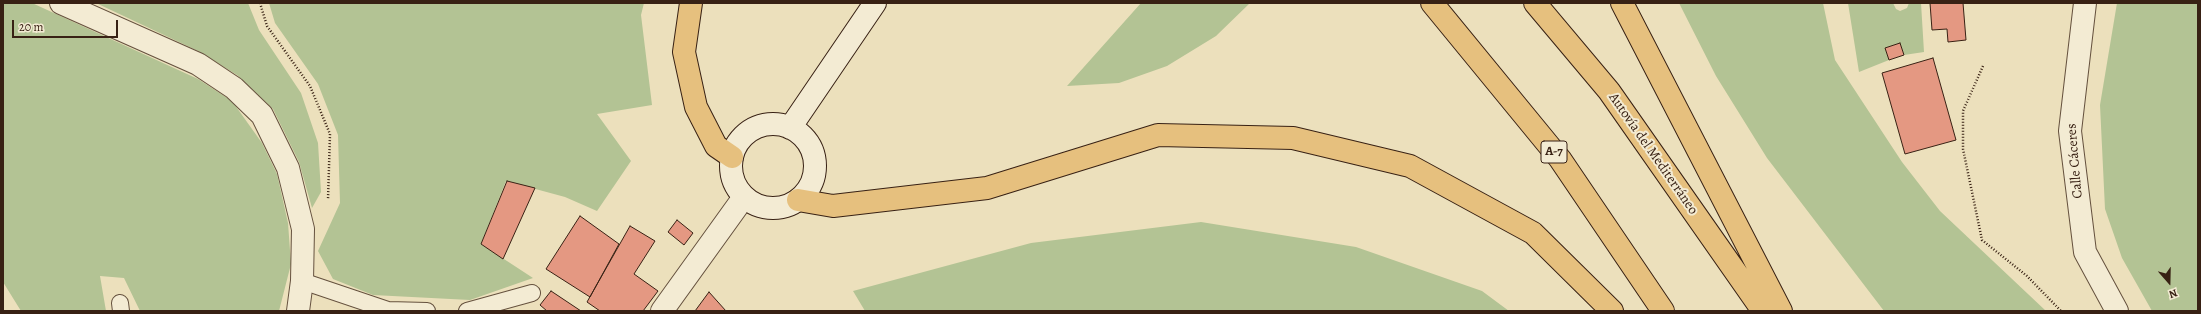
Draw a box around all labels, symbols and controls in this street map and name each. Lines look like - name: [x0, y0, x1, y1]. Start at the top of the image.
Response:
- scale bar: [14, 12, 120, 38]
- text: 20 m: [19, 19, 43, 35]
- street label: Autovía del Mediterráneo: [1605, 90, 1701, 218]
- street label: Calle Cáceres: [2063, 123, 2087, 199]
- road number: A-7: [1541, 141, 1567, 163]
- north arrow: [2149, 262, 2189, 302]
- text: N: [2167, 285, 2180, 302]

